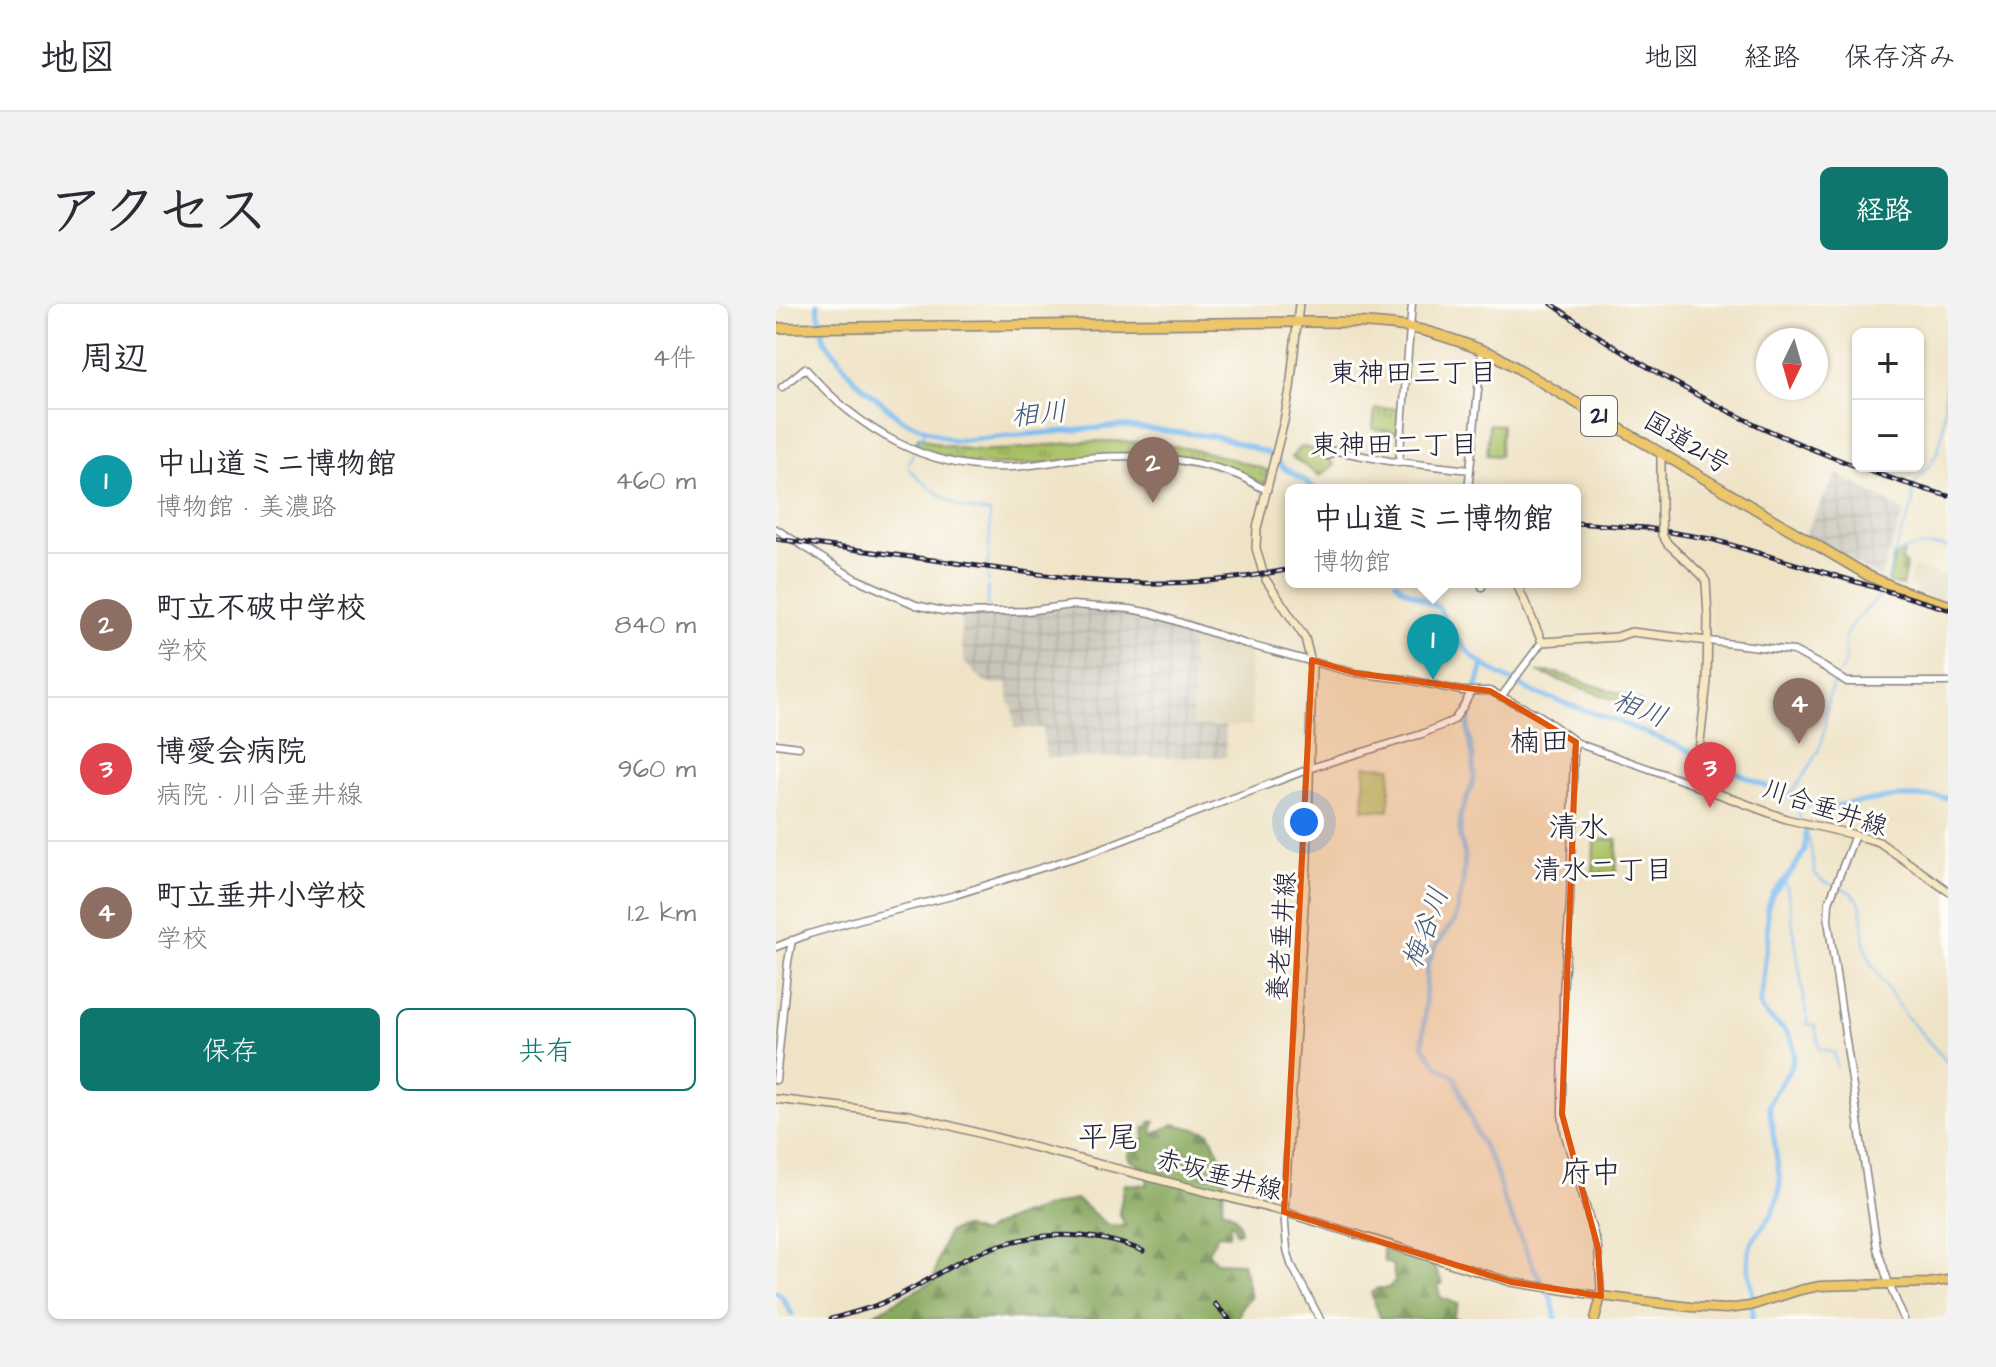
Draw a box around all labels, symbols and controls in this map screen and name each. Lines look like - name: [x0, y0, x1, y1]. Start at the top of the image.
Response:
- text: 地図: [40, 33, 116, 85]
- text: 地図: [1644, 38, 1700, 77]
- text: 経路: [1744, 38, 1800, 77]
- text: 保存済み: [1844, 38, 1956, 77]
- button: 経路: [1820, 167, 1948, 250]
- text: アクセス: [48, 174, 269, 252]
- north arrow: [1756, 328, 1828, 400]
- map controls: [1852, 328, 1924, 472]
- button: +: [1852, 328, 1924, 400]
- text: 周辺: [80, 335, 148, 383]
- text: 4件: [652, 340, 696, 376]
- district label: 東神田三丁目: [1329, 354, 1497, 393]
- water label: 相川: [1009, 392, 1069, 436]
- road number: 21: [1581, 396, 1617, 436]
- button: −: [1852, 400, 1924, 472]
- street label: 国道21号: [1636, 403, 1738, 483]
- district label: 東神田二丁目: [1310, 426, 1478, 465]
- pin: 2: [1127, 437, 1179, 503]
- text: 中山道ミニ博物館: [156, 443, 396, 485]
- text: 1: [104, 463, 108, 499]
- text: 460 m: [615, 463, 696, 499]
- popup: [1285, 484, 1581, 588]
- text: 博物館 · 美濃路: [156, 489, 336, 525]
- text: 中山道ミニ博物館: [1313, 498, 1553, 540]
- text: 博物館: [1313, 544, 1391, 580]
- text: 町立不破中学校: [156, 587, 366, 629]
- text: 2: [99, 607, 113, 643]
- text: 840 m: [614, 607, 696, 643]
- pin: 1: [1407, 614, 1459, 680]
- text: 学校: [156, 633, 208, 669]
- pin: 4: [1773, 678, 1825, 744]
- water label: 相川: [1607, 680, 1673, 738]
- district label: 楠田: [1510, 721, 1570, 763]
- text: 博愛会病院: [156, 731, 306, 773]
- pin: 3: [1684, 742, 1736, 808]
- text: 3: [99, 751, 113, 787]
- text: 960 m: [618, 751, 696, 787]
- street label: 川合垂井線: [1758, 771, 1892, 845]
- text: 病院 · 川合垂井線: [156, 777, 362, 813]
- your location: [1284, 802, 1324, 842]
- district label: 清水: [1548, 807, 1608, 849]
- district label: 清水二丁目: [1533, 851, 1673, 890]
- street label: 養老垂井線: [1260, 870, 1304, 1002]
- text: 町立垂井小学校: [156, 875, 366, 917]
- water label: 梅谷川: [1393, 882, 1459, 974]
- text: 4: [97, 895, 115, 931]
- text: 1.2 km: [628, 895, 696, 931]
- text: 学校: [156, 921, 208, 957]
- button: 保存: [80, 1008, 380, 1091]
- button: 共有: [396, 1008, 696, 1091]
- district label: 平尾: [1078, 1117, 1138, 1159]
- street label: 赤坂垂井線: [1152, 1141, 1286, 1209]
- district label: 府中: [1561, 1152, 1621, 1194]

